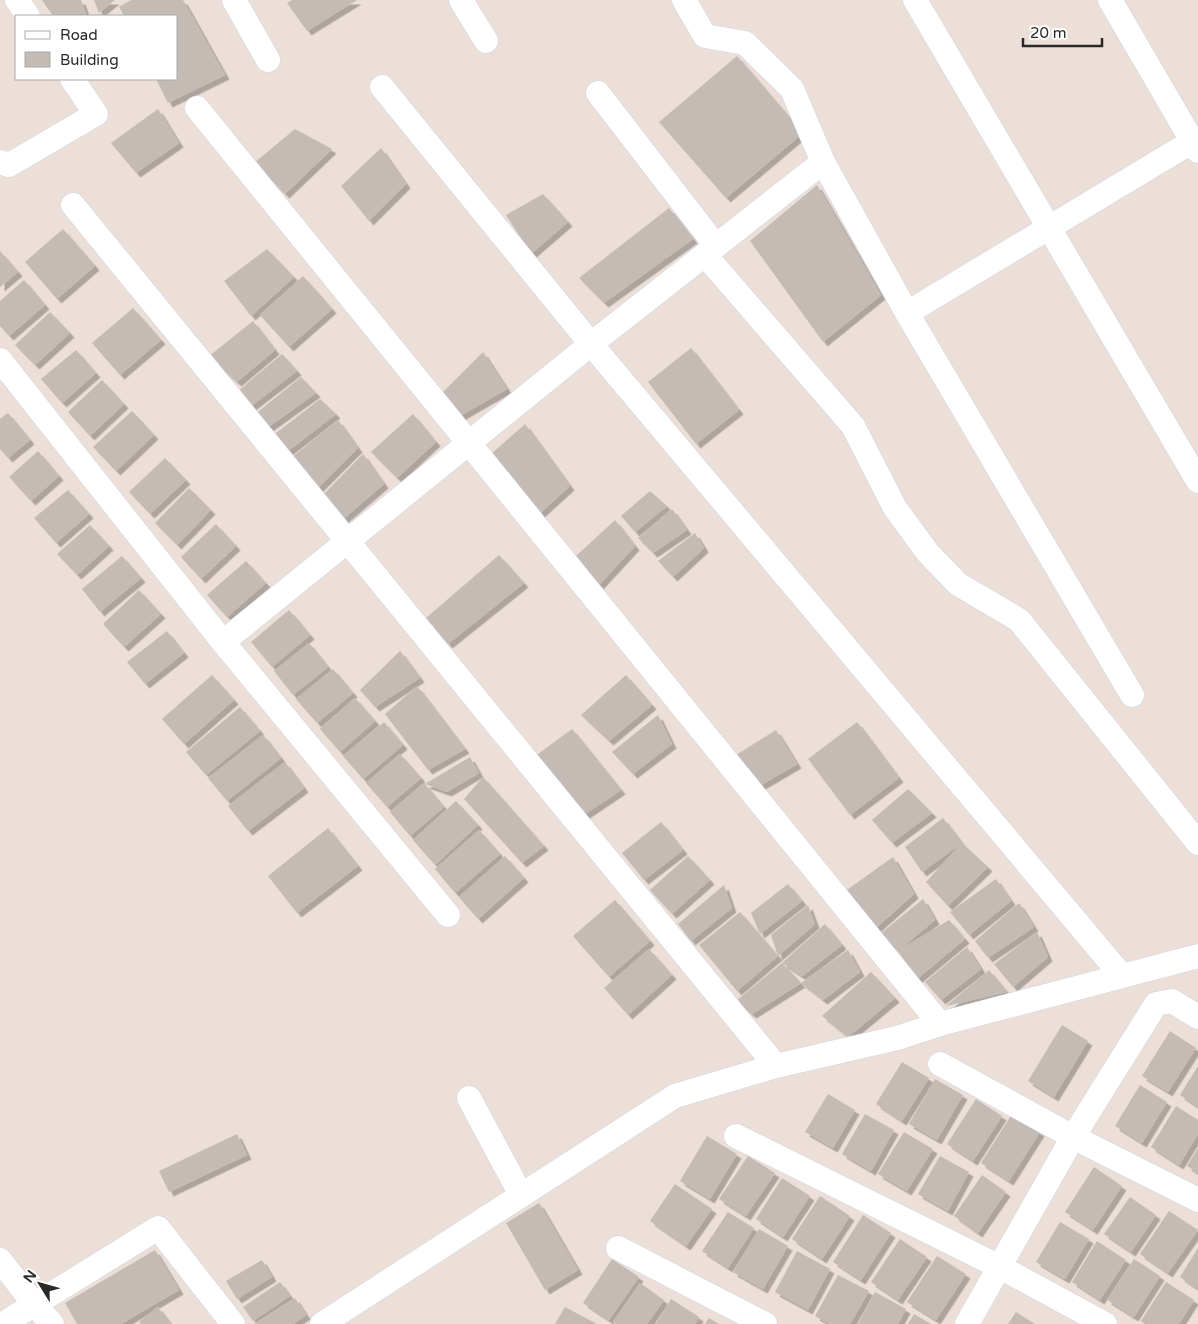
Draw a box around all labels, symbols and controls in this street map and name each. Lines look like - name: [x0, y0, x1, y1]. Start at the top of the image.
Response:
- legend: [15, 15, 178, 80]
- scale bar: [1023, 15, 1102, 47]
- text: 20 m: [1030, 24, 1067, 42]
- text: Road: [60, 26, 98, 44]
- text: Building: [60, 51, 119, 69]
- north arrow: [15, 1259, 65, 1309]
- text: N: [20, 1267, 40, 1286]

